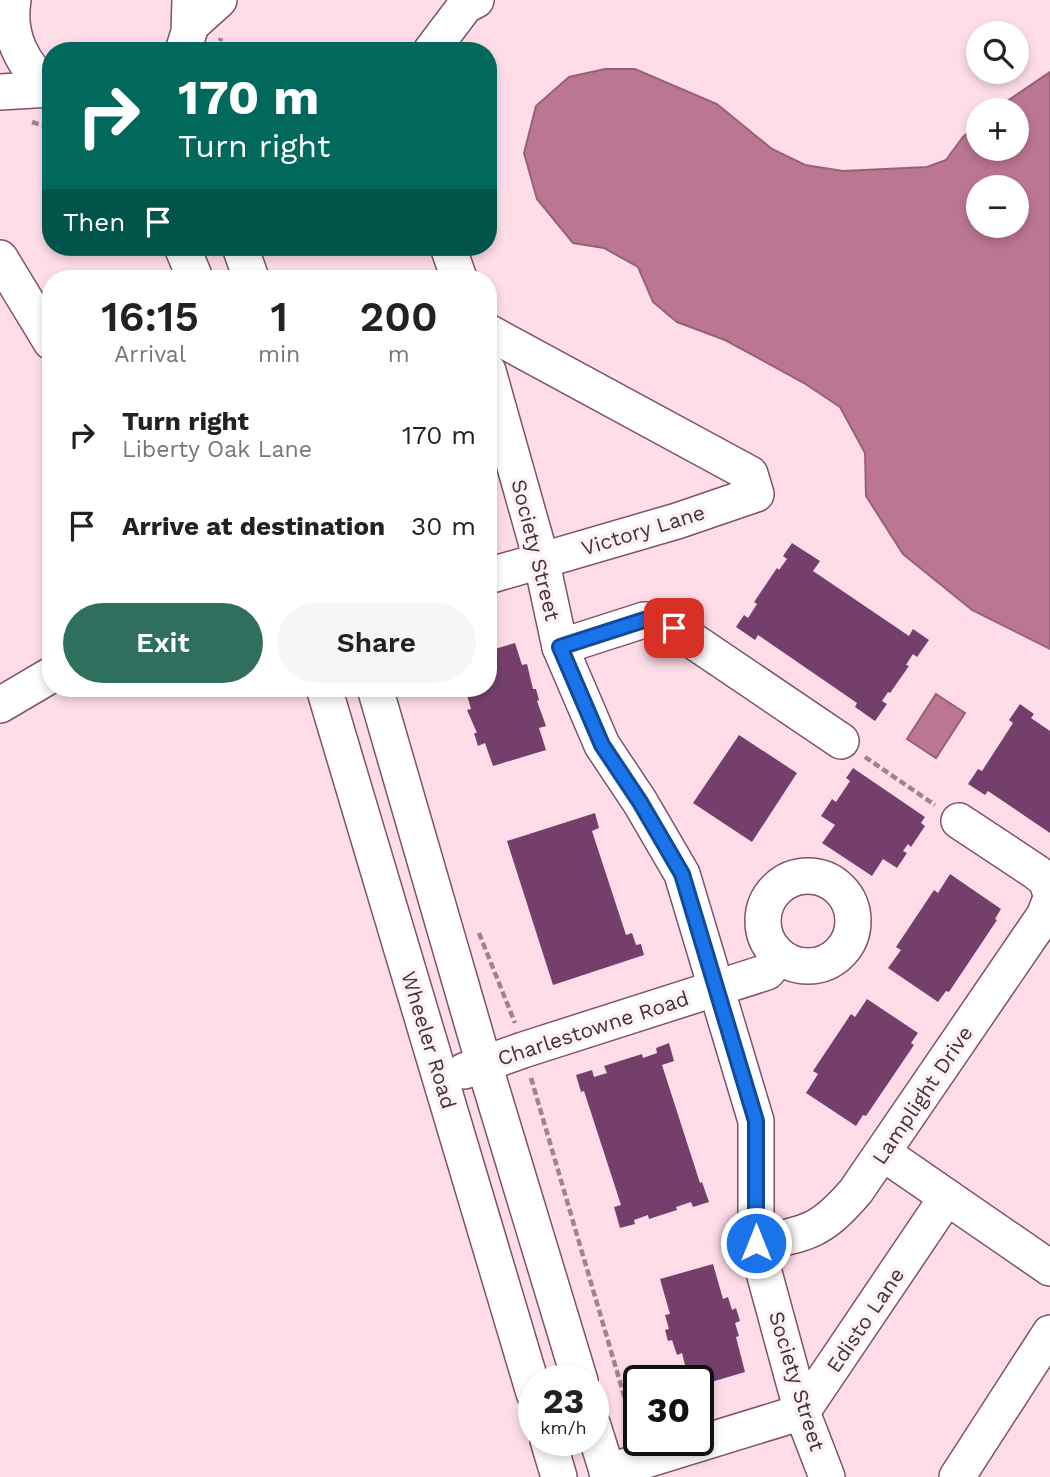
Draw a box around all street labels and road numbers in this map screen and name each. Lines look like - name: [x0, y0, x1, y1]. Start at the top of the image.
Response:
- street label: Society Street: [506, 477, 566, 623]
- street label: Victory Lane: [578, 499, 708, 561]
- street label: Wheeler Road: [396, 968, 462, 1112]
- street label: Charlestowne Road: [494, 985, 692, 1071]
- street label: Lamplight Drive: [866, 1021, 978, 1169]
- street label: Edisto Lane: [821, 1263, 909, 1377]
- street label: Society Street: [764, 1308, 830, 1454]

